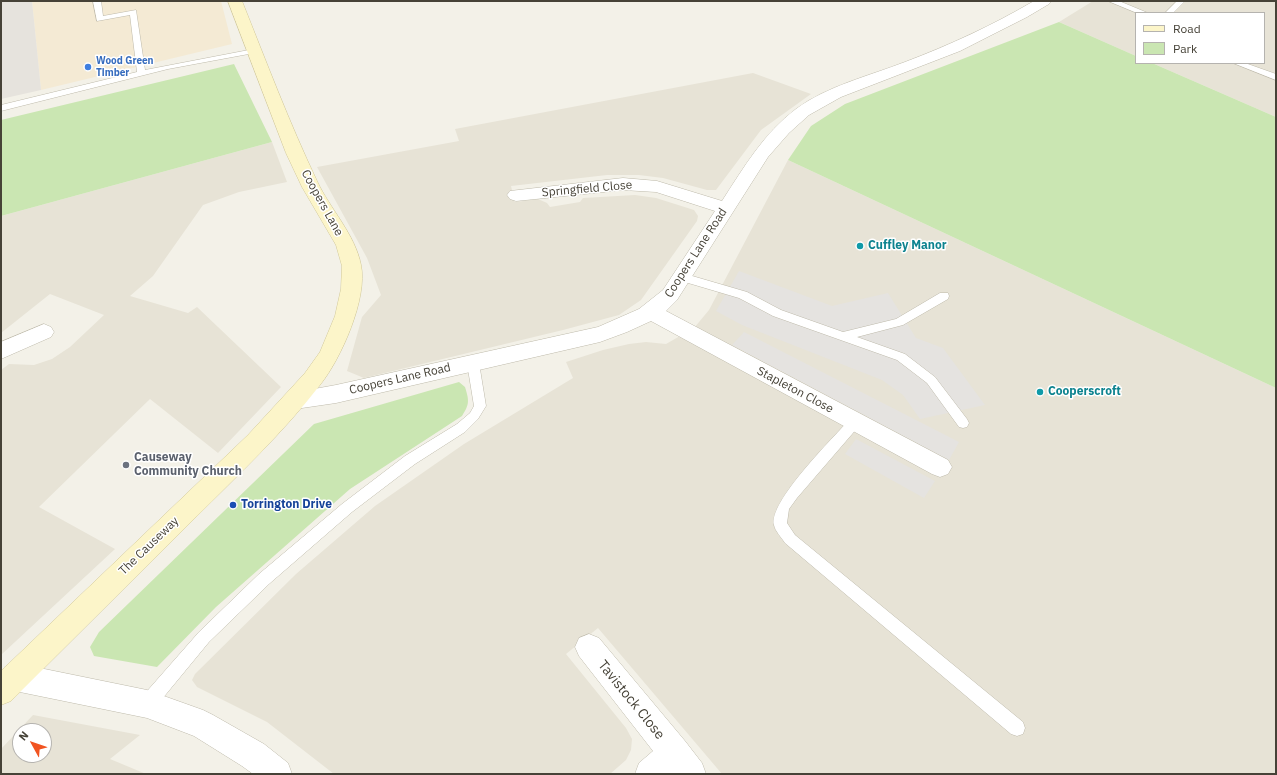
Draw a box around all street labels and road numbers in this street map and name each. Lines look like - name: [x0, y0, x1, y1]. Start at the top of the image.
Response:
- street label: Coopers Lane: [298, 167, 346, 239]
- street label: Springfield Close: [541, 178, 633, 200]
- street label: Coopers Lane Road: [662, 206, 730, 300]
- street label: Coopers Lane Road: [348, 360, 452, 398]
- street label: Stapleton Close: [754, 364, 836, 416]
- street label: The Causeway: [116, 514, 182, 578]
- street label: Tavistock Close: [594, 657, 668, 743]

